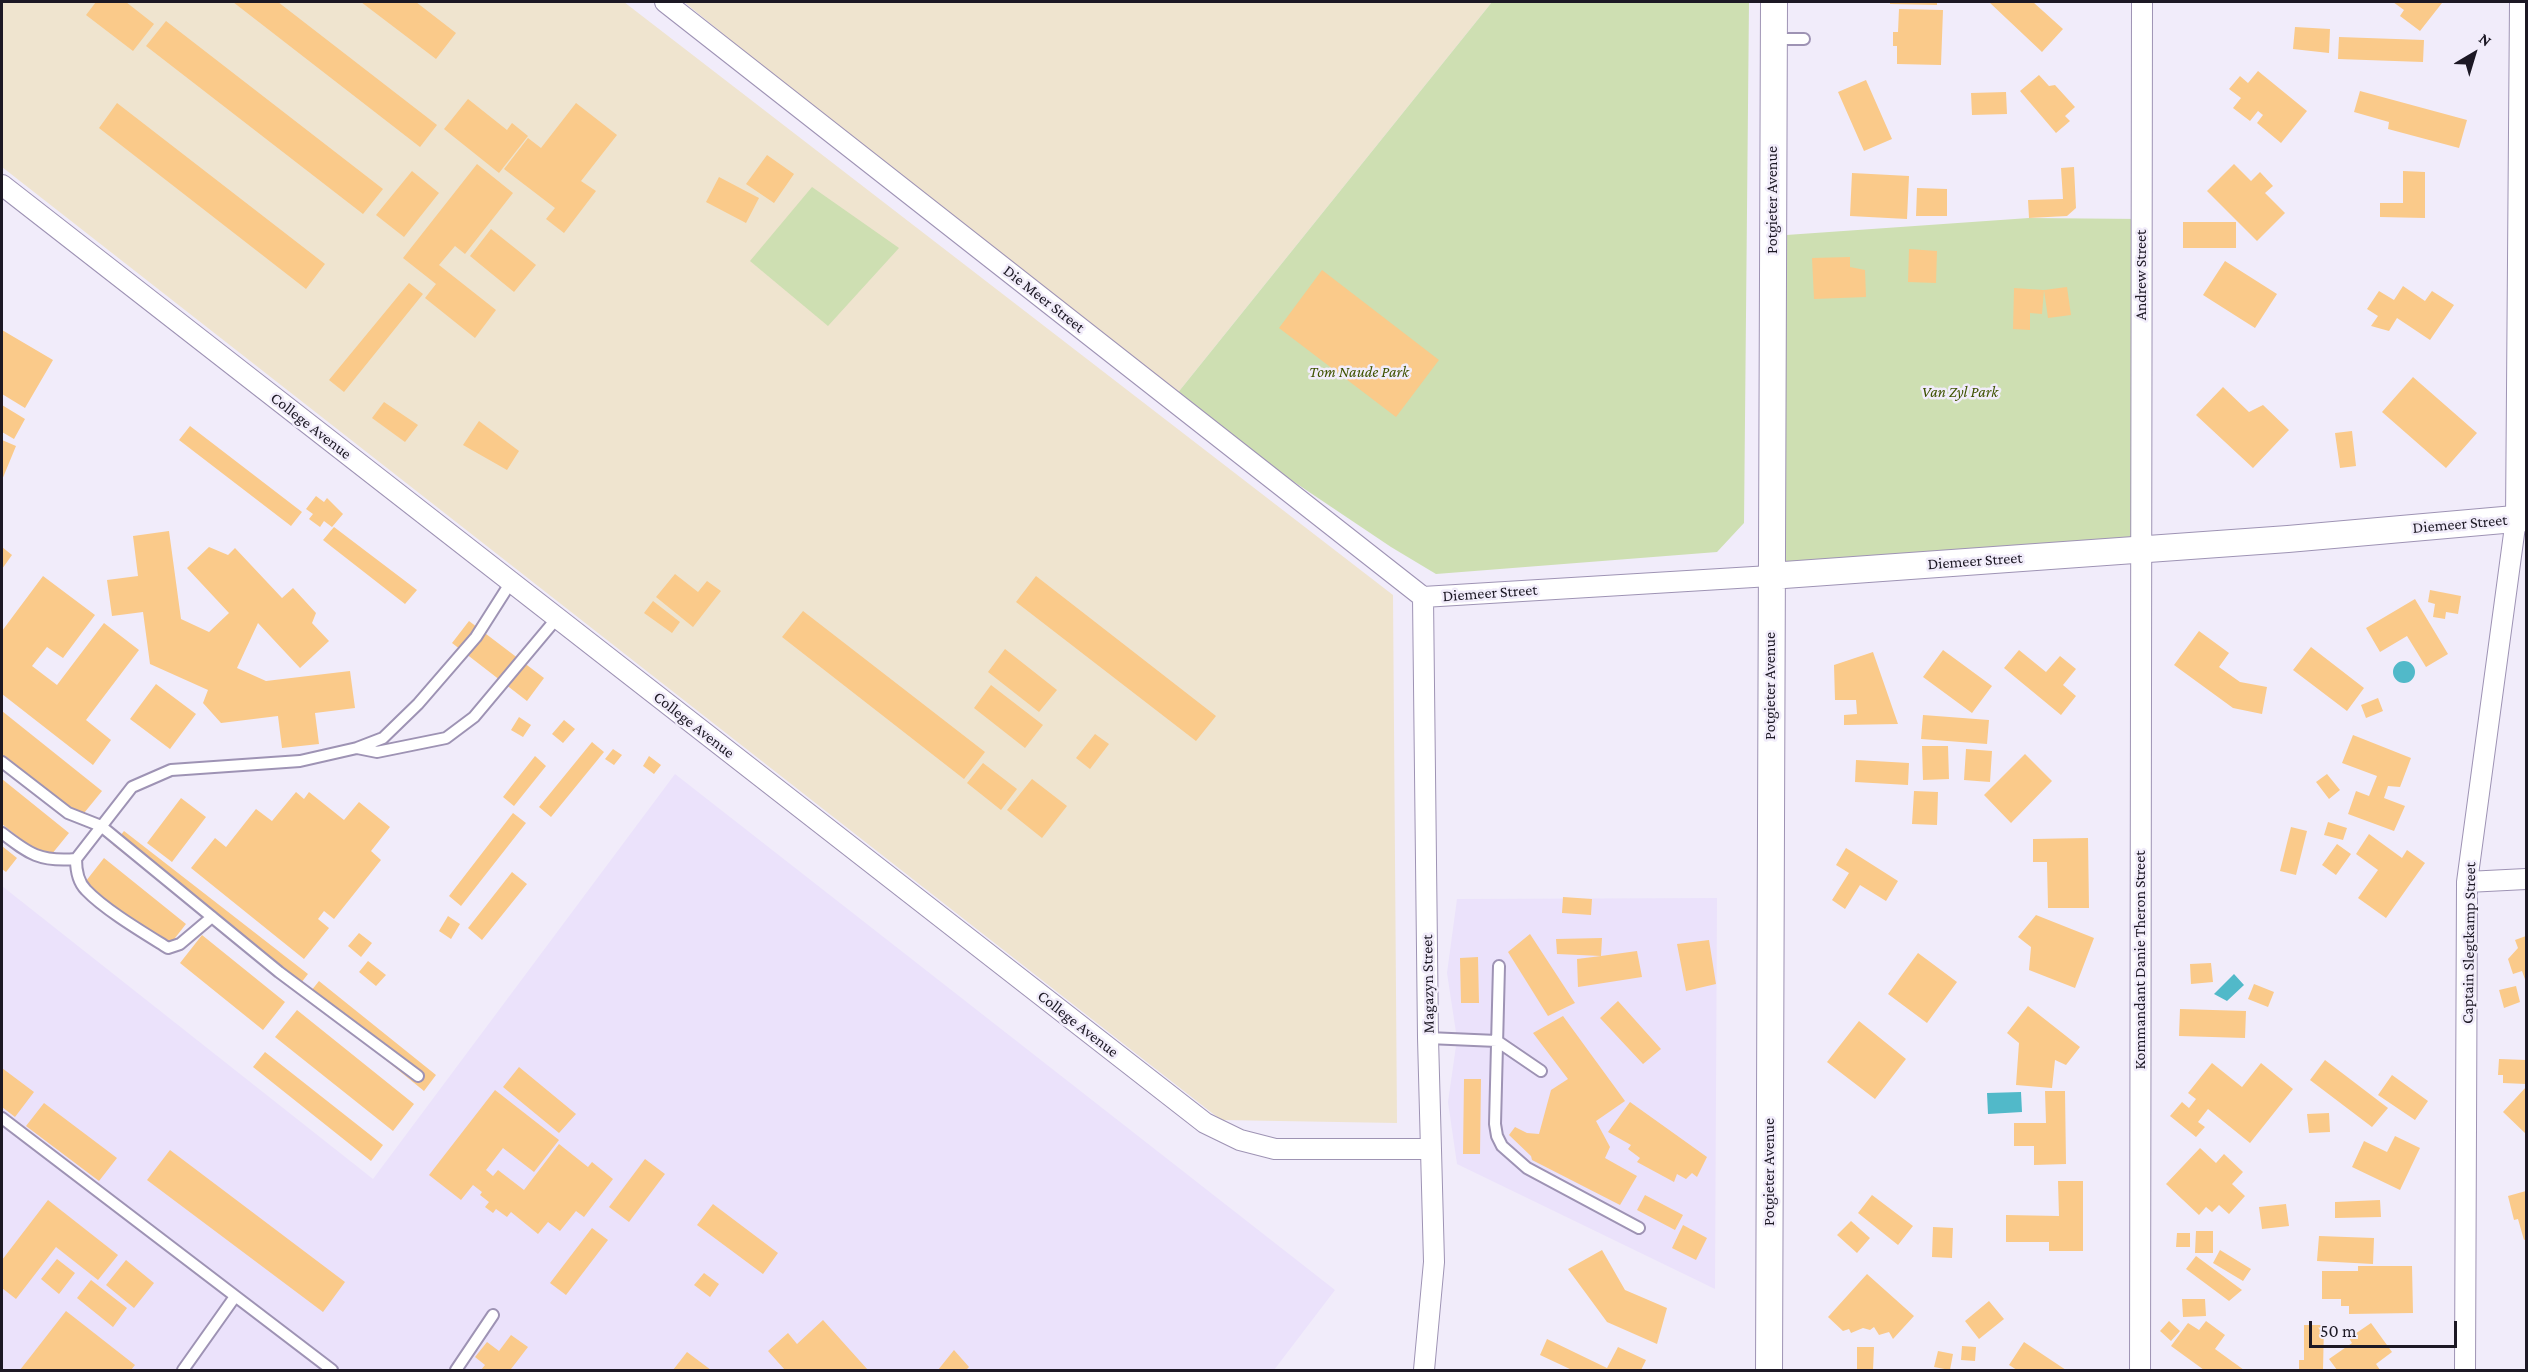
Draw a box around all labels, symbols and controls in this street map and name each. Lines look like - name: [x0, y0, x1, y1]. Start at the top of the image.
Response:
- north arrow: [2444, 24, 2504, 84]
- text: N: [2476, 29, 2495, 49]
- street label: Potgieter Avenue: [1762, 146, 1782, 254]
- street label: Andrew Street: [2131, 230, 2151, 320]
- street label: Die Meer Street: [999, 261, 1089, 337]
- park label: Tom Naude Park: [1309, 362, 1409, 382]
- park label: Van Zyl Park: [1922, 382, 1998, 402]
- street label: College Avenue: [267, 388, 355, 464]
- street label: Diemeer Street: [2412, 510, 2508, 538]
- street label: Diemeer Street: [1927, 548, 2023, 574]
- street label: Diemeer Street: [1442, 580, 1538, 606]
- street label: Potgieter Avenue: [1760, 632, 1780, 740]
- street label: College Avenue: [650, 687, 738, 763]
- street label: Kommandant Danie Theron Street: [2130, 851, 2150, 1069]
- street label: Captain Slegtkamp Street: [2458, 862, 2480, 1024]
- street label: Magazyn Street: [1418, 934, 1438, 1034]
- street label: College Avenue: [1034, 986, 1122, 1062]
- street label: Potgieter Avenue: [1759, 1118, 1779, 1226]
- scale bar: [2312, 1309, 2460, 1347]
- text: 50 m: [2320, 1321, 2357, 1341]

